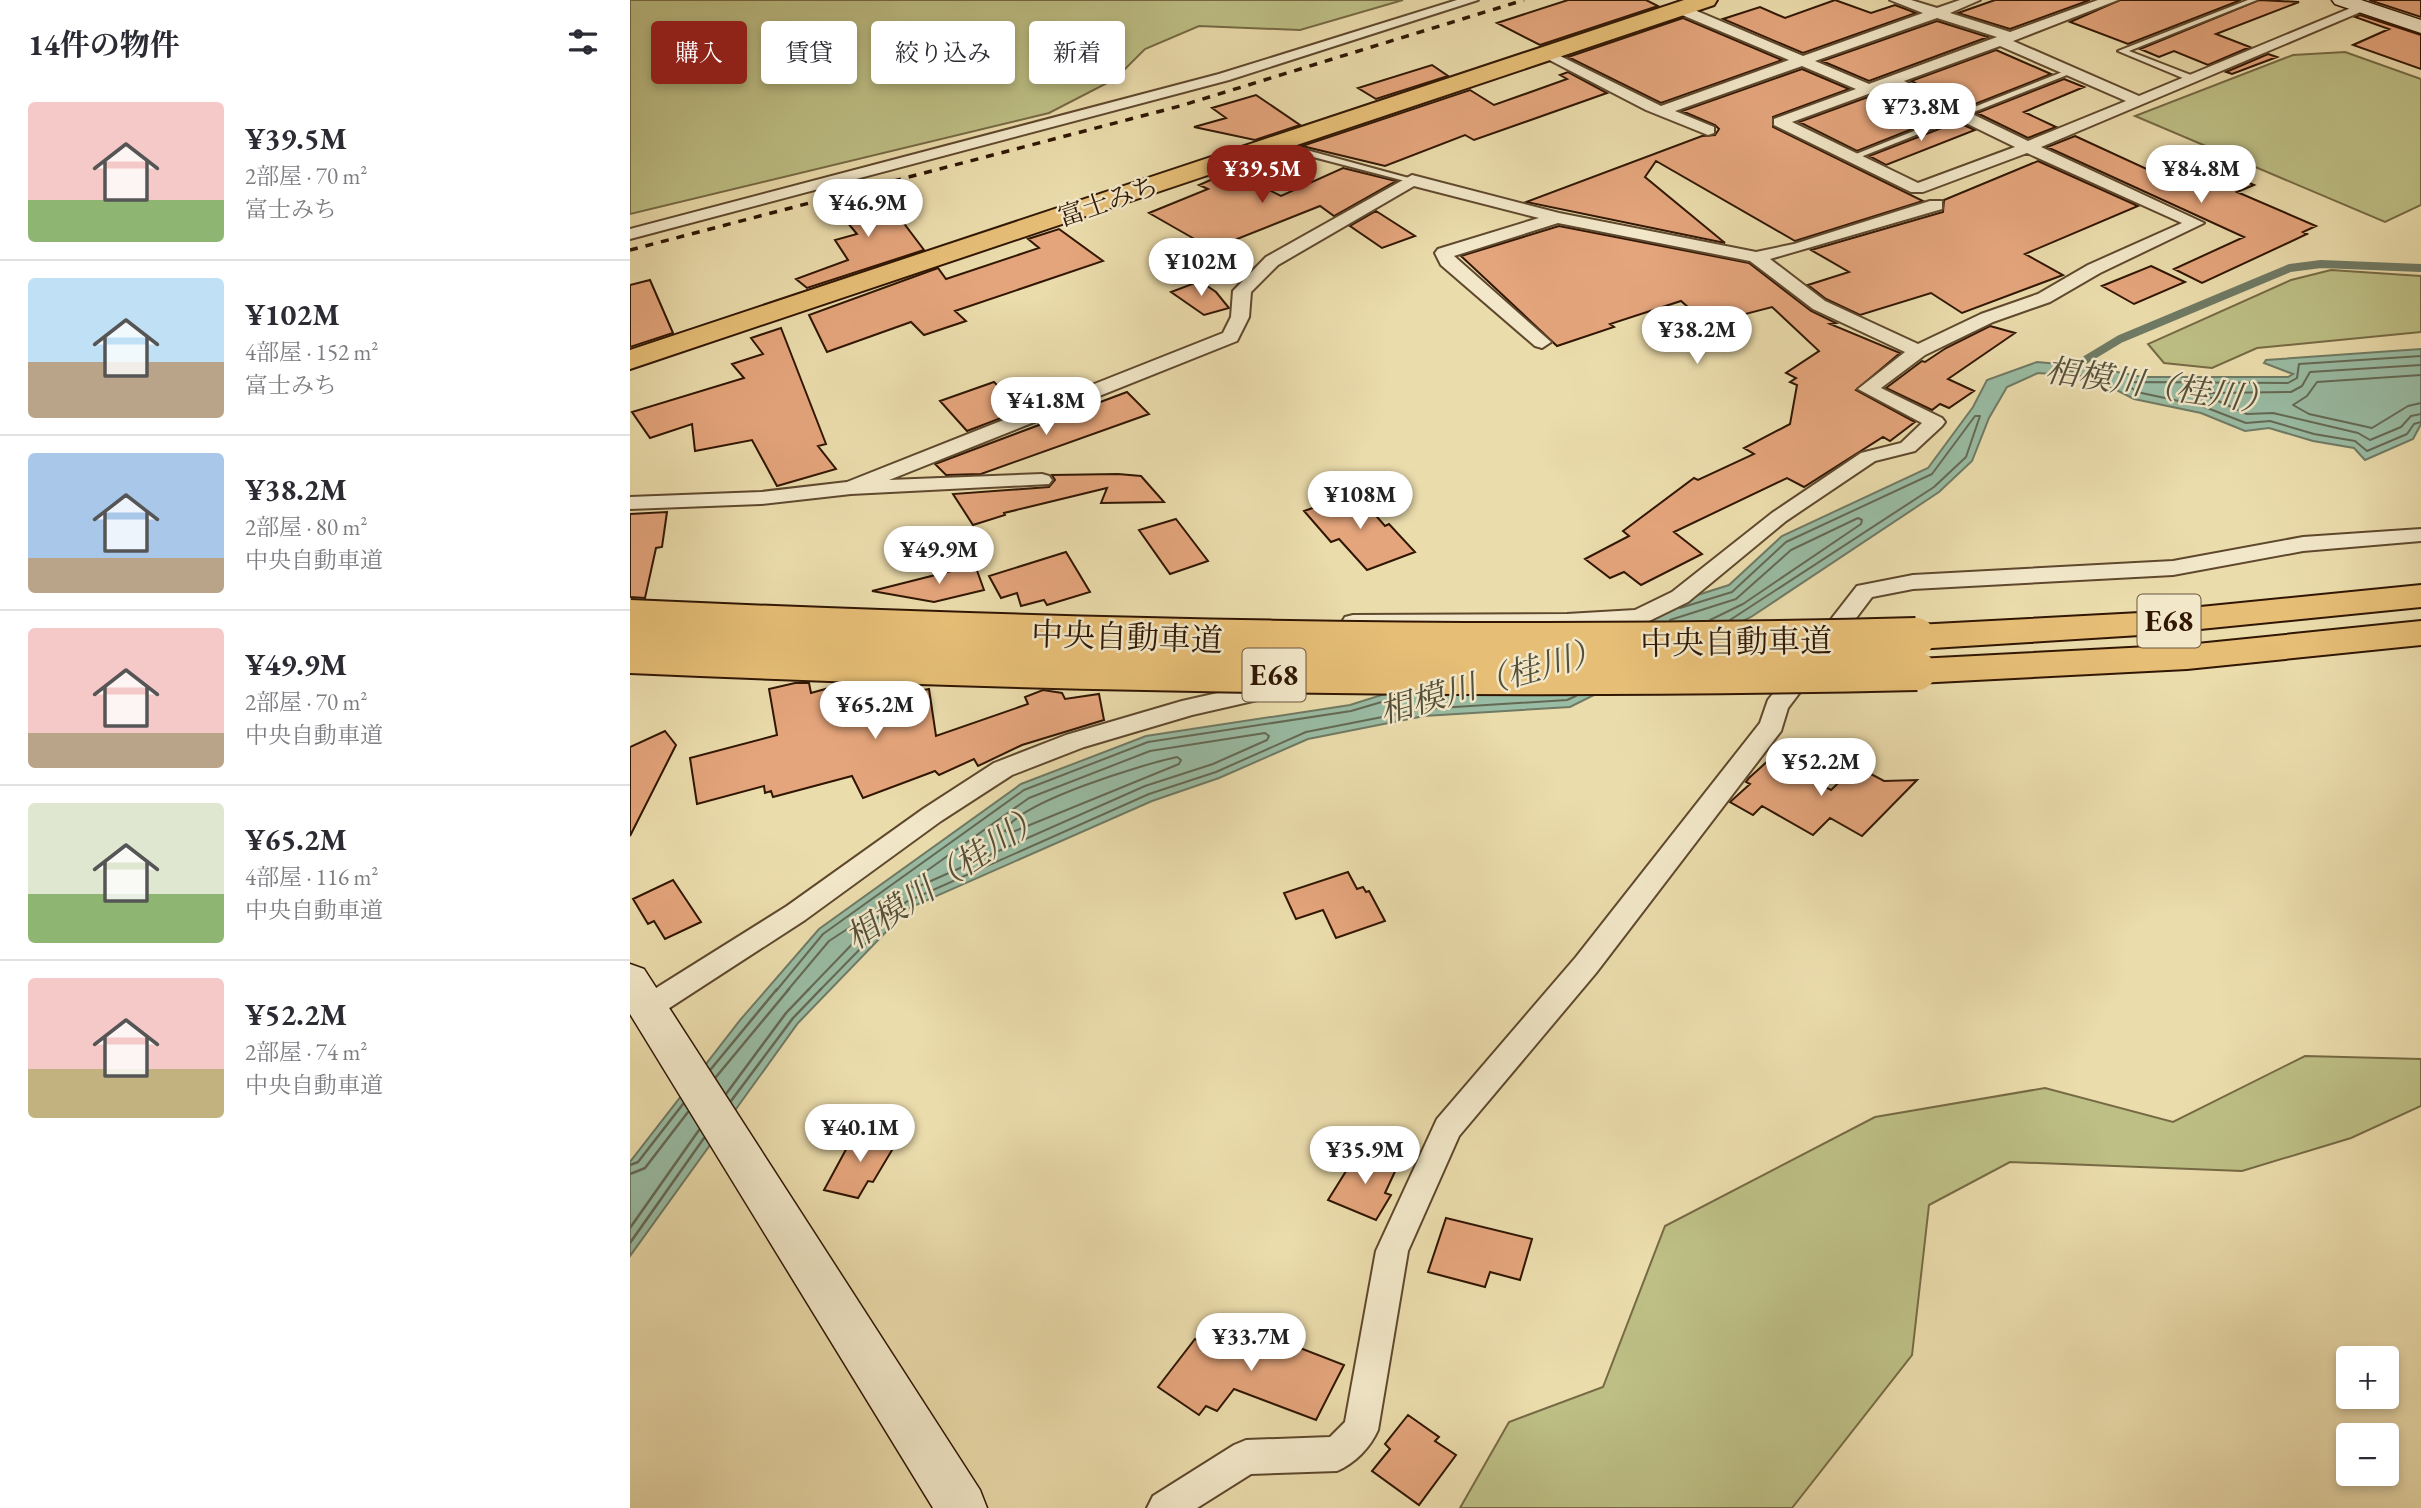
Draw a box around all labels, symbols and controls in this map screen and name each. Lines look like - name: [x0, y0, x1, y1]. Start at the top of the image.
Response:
- chip: 購入: [651, 21, 747, 84]
- chip: 賃貸: [761, 21, 857, 84]
- chip: 絞り込み: [871, 21, 1015, 84]
- chip: 新着: [1029, 21, 1125, 84]
- icon: filters: [564, 23, 602, 61]
- text: 14件の物件: [28, 25, 180, 64]
- pin: ¥73.8M: [1864, 83, 1978, 143]
- text: ¥73.8M: [1882, 91, 1960, 121]
- text: ¥39.5M: [245, 119, 347, 158]
- icon: home: [84, 130, 168, 214]
- pin: ¥39.5M: [1205, 146, 1319, 205]
- pin: ¥84.8M: [2144, 146, 2258, 205]
- text: ¥39.5M: [1223, 153, 1301, 183]
- text: ¥84.8M: [2162, 153, 2240, 183]
- text: 2部屋 · 70 m²: [245, 161, 367, 191]
- street label: 富士みち: [1053, 168, 1163, 234]
- pin: ¥46.9M: [811, 180, 925, 239]
- text: ¥46.9M: [829, 187, 907, 217]
- text: 富士みち: [245, 194, 337, 224]
- pin: ¥102M: [1152, 238, 1250, 298]
- text: ¥102M: [1165, 246, 1237, 276]
- text: ¥102M: [245, 295, 340, 334]
- icon: home: [84, 306, 168, 390]
- pin: ¥38.2M: [1640, 306, 1754, 366]
- text: ¥38.2M: [1658, 314, 1736, 344]
- text: 4部屋 · 152 m²: [245, 337, 378, 367]
- water label: 相模川（桂川）: [2043, 348, 2277, 423]
- text: 富士みち: [245, 370, 337, 400]
- pin: ¥41.8M: [989, 378, 1103, 437]
- text: ¥41.8M: [1007, 385, 1085, 415]
- text: ¥38.2M: [245, 470, 347, 509]
- pin: ¥108M: [1311, 472, 1409, 531]
- text: ¥108M: [1324, 479, 1396, 509]
- icon: home: [84, 481, 168, 565]
- text: 2部屋 · 80 m²: [245, 512, 367, 542]
- pin: ¥49.9M: [882, 526, 996, 586]
- text: ¥49.9M: [900, 534, 978, 564]
- text: 中央自動車道: [245, 545, 383, 575]
- road number: E68: [2138, 594, 2200, 648]
- street label: 中央自動車道: [1030, 613, 1224, 661]
- street label: 中央自動車道: [1640, 619, 1832, 665]
- water label: 相模川（桂川）: [1374, 628, 1608, 733]
- text: ¥49.9M: [245, 645, 347, 684]
- road number: E68: [1242, 648, 1306, 702]
- icon: home: [84, 656, 168, 740]
- pin: ¥65.2M: [818, 682, 932, 741]
- text: 2部屋 · 70 m²: [245, 687, 367, 717]
- text: ¥65.2M: [836, 689, 914, 719]
- text: 中央自動車道: [245, 720, 383, 750]
- pin: ¥52.2M: [1764, 738, 1878, 798]
- text: ¥52.2M: [1782, 746, 1860, 776]
- water label: 相模川（桂川）: [837, 794, 1052, 959]
- text: ¥65.2M: [245, 820, 347, 859]
- icon: home: [84, 831, 168, 915]
- text: 4部屋 · 116 m²: [245, 862, 378, 892]
- text: 中央自動車道: [245, 895, 383, 925]
- text: ¥52.2M: [245, 995, 347, 1034]
- icon: home: [84, 1006, 168, 1090]
- text: 2部屋 · 74 m²: [245, 1037, 367, 1067]
- text: 中央自動車道: [245, 1070, 383, 1100]
- pin: ¥40.1M: [803, 1104, 917, 1164]
- text: ¥40.1M: [821, 1112, 899, 1142]
- pin: ¥35.9M: [1308, 1126, 1422, 1186]
- text: ¥35.9M: [1326, 1134, 1404, 1164]
- pin: ¥33.7M: [1194, 1314, 1308, 1373]
- text: ¥33.7M: [1212, 1321, 1290, 1351]
- map controls: [2336, 1346, 2399, 1486]
- button: +: [2336, 1346, 2399, 1409]
- button: −: [2336, 1423, 2399, 1486]

